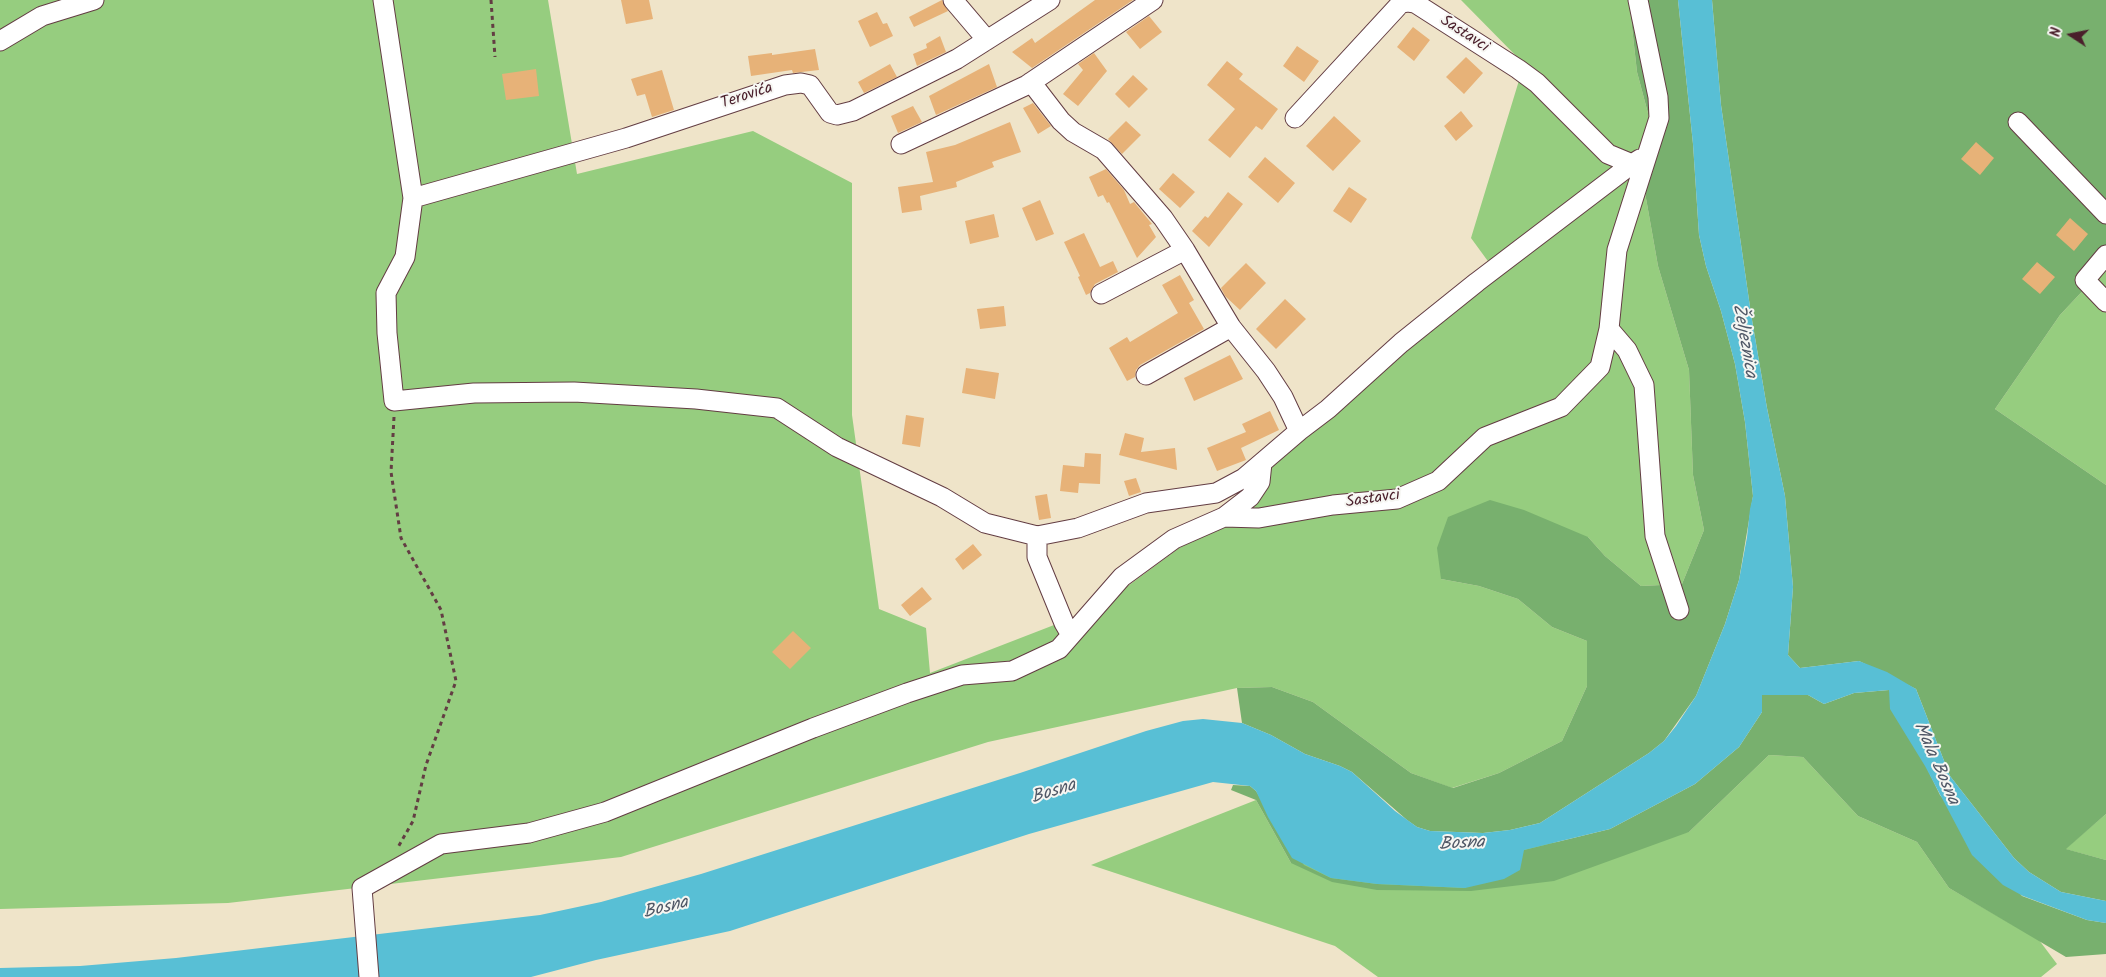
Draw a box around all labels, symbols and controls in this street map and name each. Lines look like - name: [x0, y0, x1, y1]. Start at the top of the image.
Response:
- north arrow: [2046, 10, 2096, 60]
- street label: Sastavci: [1436, 12, 1492, 58]
- text: N: [2045, 26, 2068, 39]
- street label: Terovića: [719, 80, 775, 114]
- water label: Željeznica: [1726, 302, 1760, 380]
- street label: Sastavci: [1345, 487, 1401, 513]
- water label: Mala Bosna: [1907, 719, 1963, 809]
- water label: Bosna: [1029, 776, 1079, 810]
- water label: Bosna: [1439, 833, 1485, 857]
- water label: Bosna: [641, 893, 691, 925]

